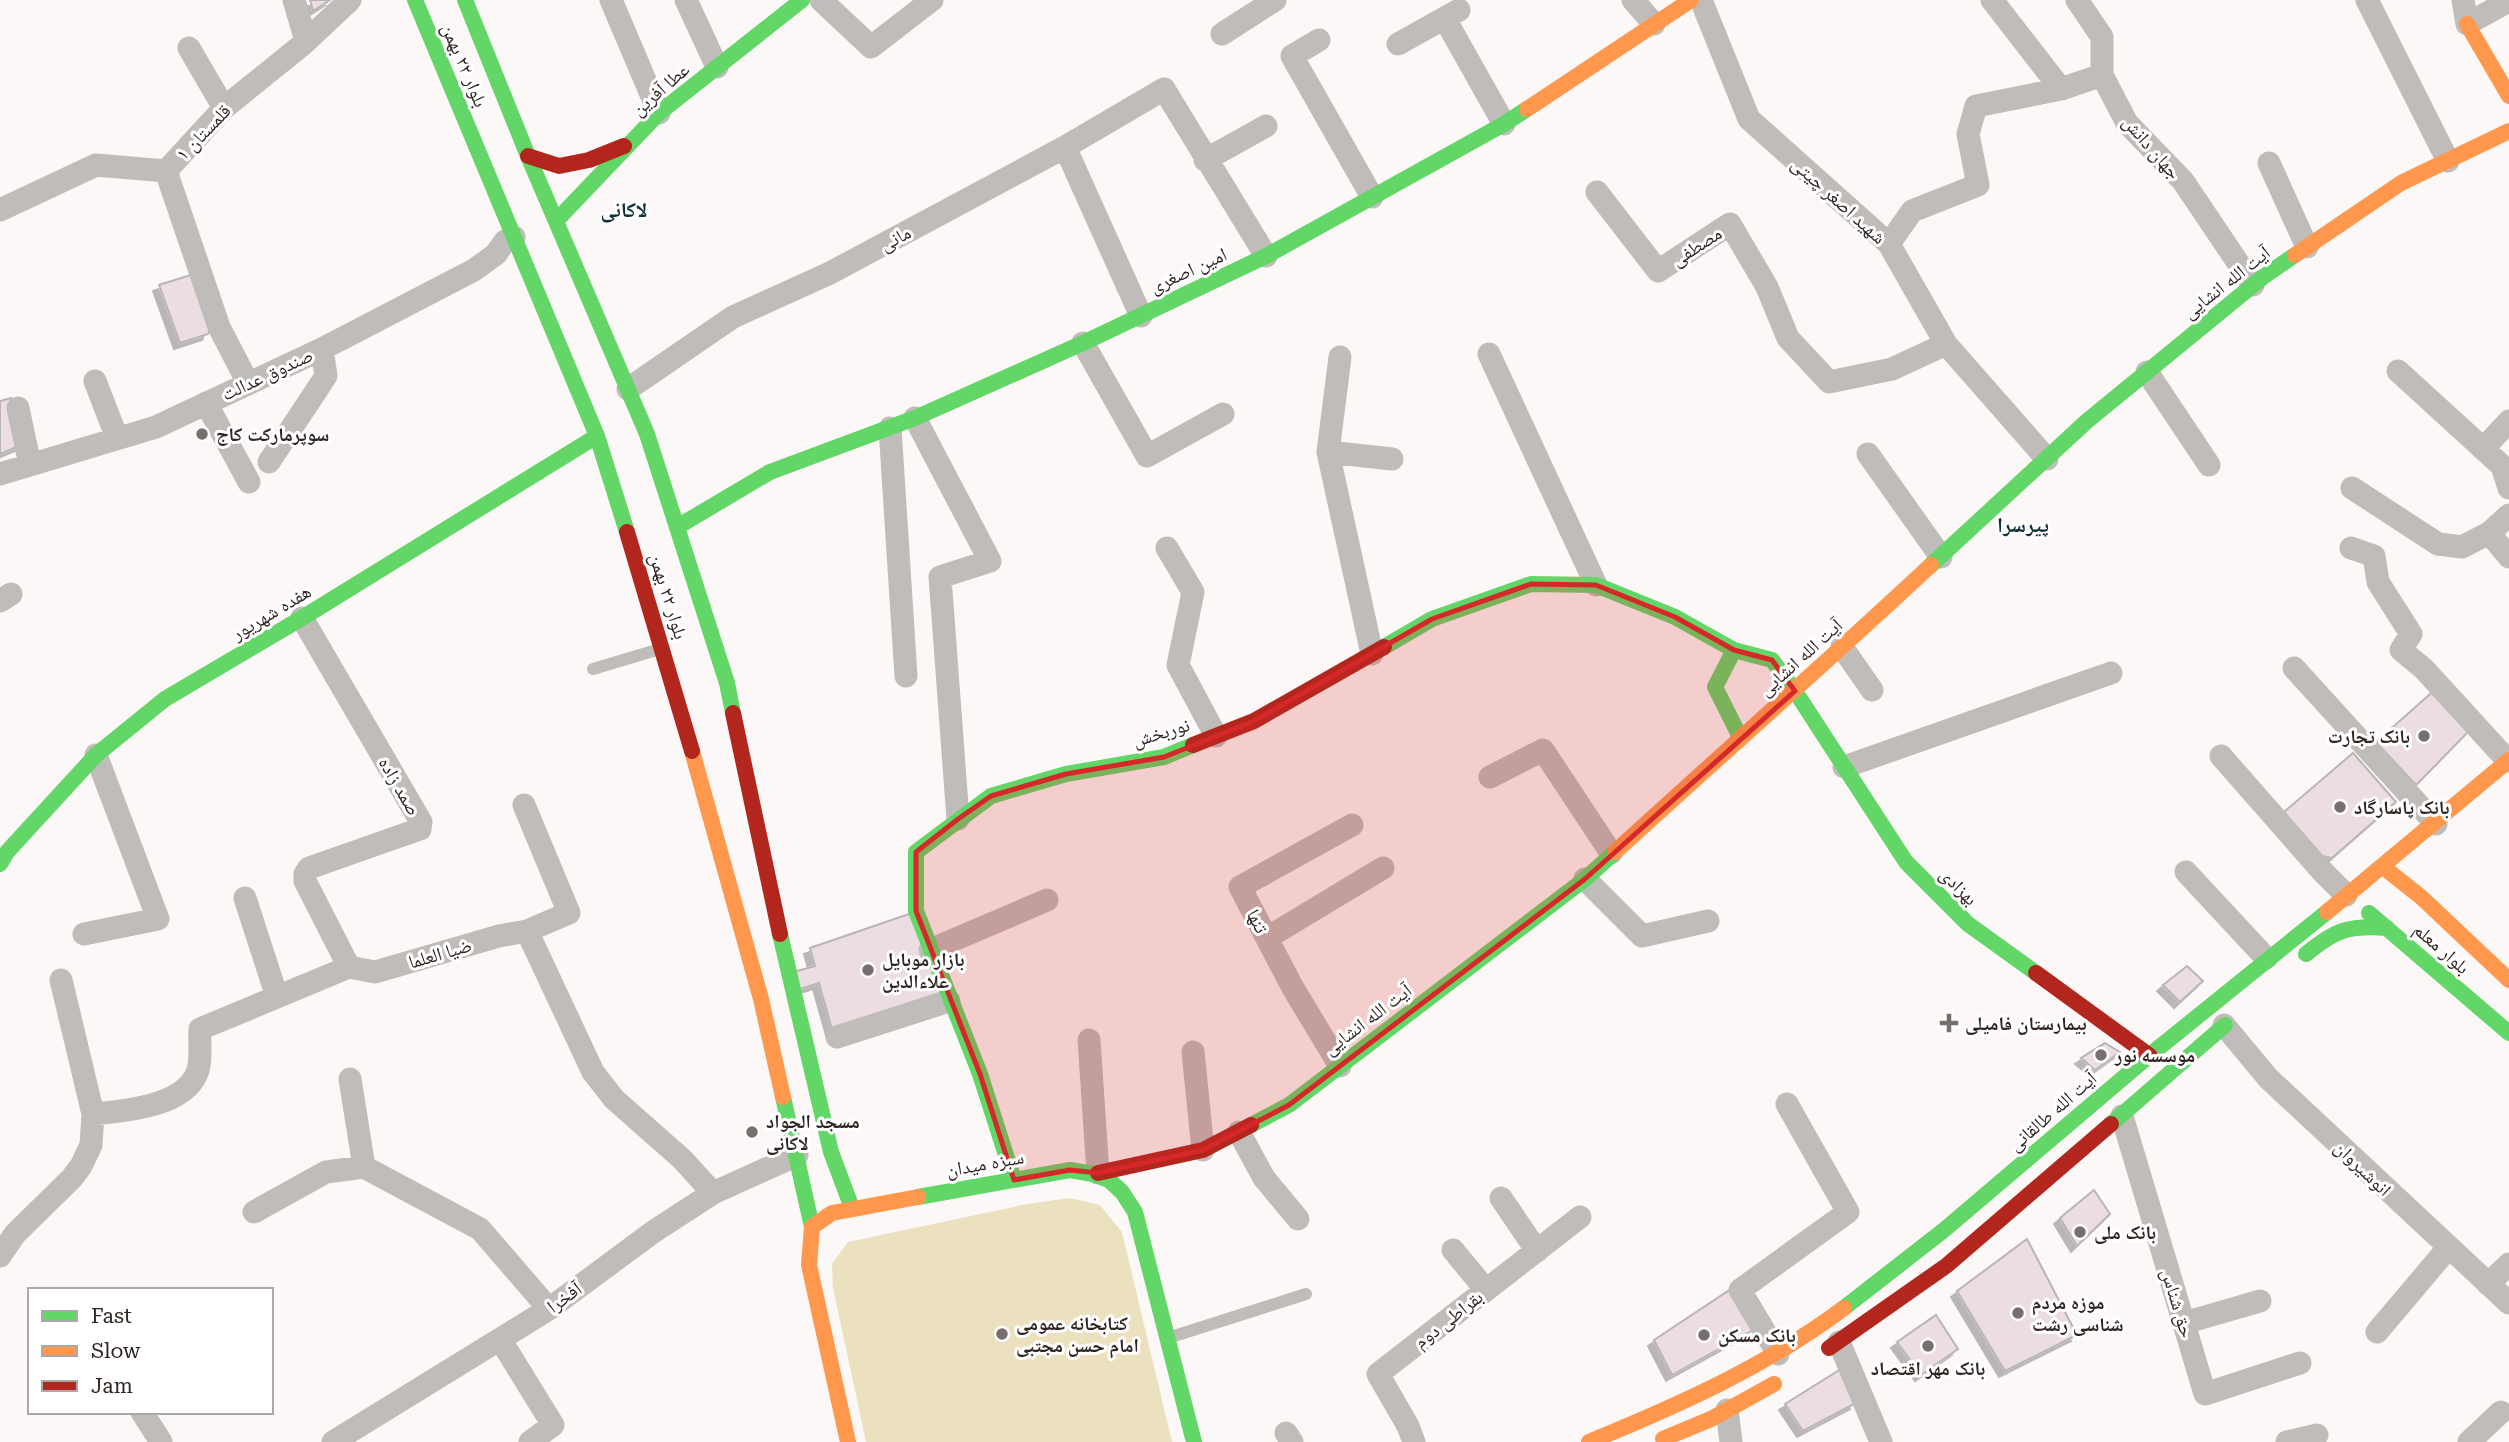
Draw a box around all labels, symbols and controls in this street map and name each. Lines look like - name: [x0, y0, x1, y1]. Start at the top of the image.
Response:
- street label: بلوار ۲۲ بهمن: [437, 20, 492, 111]
- street label: عطا آفرین: [627, 58, 694, 121]
- street label: قلمستان ۱: [171, 99, 236, 165]
- street label: جهان دانش: [2118, 111, 2186, 184]
- street label: شهید اصغر چیتی: [1787, 152, 1891, 249]
- district label: لاکانی: [600, 198, 648, 223]
- street label: مانی: [876, 221, 915, 256]
- street label: مصطفی: [1667, 222, 1726, 271]
- street label: آیت الله انشایی: [2178, 240, 2276, 324]
- street label: امین اصغری: [1146, 243, 1231, 298]
- street label: صندوق عدالت: [218, 343, 317, 406]
- place label: سوپرمارکت کاج: [216, 423, 329, 446]
- marker: سوپرمارکت کاج: [194, 426, 210, 442]
- district label: پیرسرا: [1997, 513, 2049, 537]
- street label: بلوار ۲۲ بهمن: [645, 550, 692, 642]
- street label: هفده شهریور: [226, 580, 315, 646]
- street label: آیت الله انشایی: [1754, 613, 1848, 701]
- street label: نوربخش: [1130, 713, 1193, 752]
- place label: بانک تجارت: [2328, 725, 2410, 748]
- marker: بانک تجارت: [2416, 728, 2432, 744]
- street label: صمد زاده: [374, 753, 426, 820]
- place label: بانک پاسارگاد: [2354, 796, 2449, 819]
- marker: بانک پاسارگاد: [2332, 799, 2348, 815]
- street label: بهزادی: [1935, 863, 1982, 910]
- street label: تنها: [1242, 905, 1273, 938]
- street label: بلوار معلم: [2408, 918, 2474, 980]
- street label: ضیا العلما: [406, 933, 475, 974]
- place label: بازار موبایل علاءالدین: [882, 948, 964, 993]
- marker: بازار موبایل علاءالدین: [860, 962, 876, 978]
- street label: آیت الله انشایی: [1319, 978, 1417, 1060]
- place label: بیمارستان فامیلی: [1965, 1012, 2087, 1035]
- marker: بیمارستان فامیلی: [1939, 1013, 1959, 1033]
- place label: موسسه نور: [2114, 1044, 2195, 1067]
- marker: موسسه نور: [2093, 1047, 2109, 1063]
- street label: آیت الله طالقانی: [2003, 1066, 2102, 1156]
- place label: مسجد الجواد لاکانی: [766, 1110, 860, 1155]
- marker: مسجد الجواد لاکانی: [744, 1124, 760, 1140]
- street label: انوشیروان: [2329, 1136, 2396, 1201]
- street label: سبزه میدان: [944, 1145, 1026, 1182]
- place label: بانک ملی: [2094, 1221, 2156, 1244]
- marker: بانک ملی: [2072, 1224, 2088, 1240]
- street label: حق شناس: [2156, 1266, 2199, 1341]
- street label: آفخرا: [542, 1276, 587, 1318]
- street label: بقراطی دوم: [1409, 1285, 1489, 1355]
- legend: [28, 1288, 273, 1414]
- place label: موزه مردم شناسی رشت: [2032, 1291, 2124, 1336]
- text: Fast: [91, 1304, 132, 1328]
- marker: موزه مردم شناسی رشت: [2010, 1305, 2026, 1321]
- place label: کتابخانه عمومی امام حسن مجتبی: [1016, 1312, 1139, 1359]
- place label: بانک مسکن: [1718, 1324, 1796, 1347]
- marker: کتابخانه عمومی امام حسن مجتبی: [994, 1326, 1010, 1342]
- marker: بانک مسکن: [1696, 1327, 1712, 1343]
- marker: بانک مهر اقتصاد: [1920, 1338, 1936, 1354]
- text: Slow: [91, 1339, 141, 1363]
- place label: بانک مهر اقتصاد: [1871, 1357, 1985, 1380]
- text: Jam: [91, 1374, 133, 1398]

